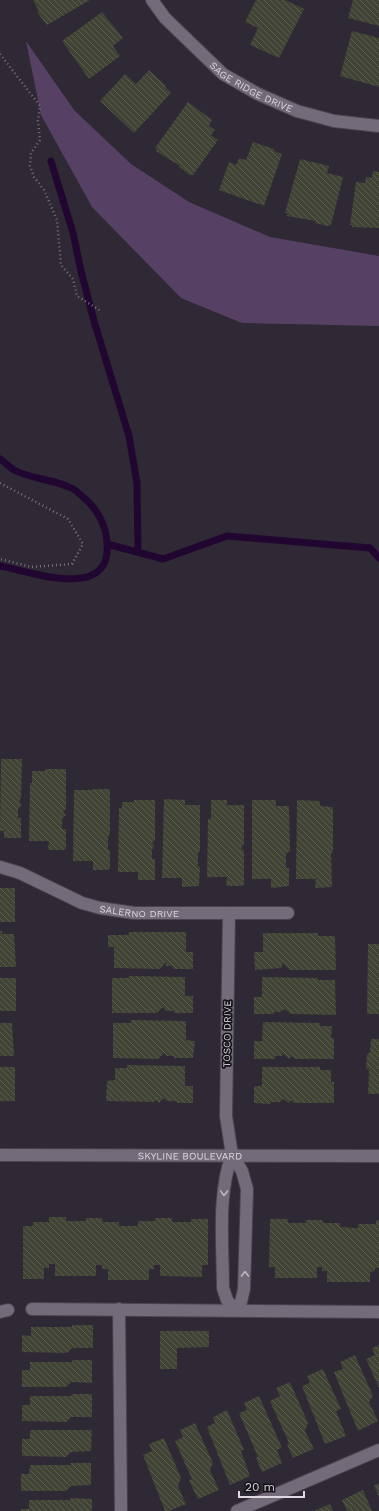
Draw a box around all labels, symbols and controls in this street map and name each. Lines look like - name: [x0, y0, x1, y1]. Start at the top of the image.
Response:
- street label: SAGE RIDGE DRIVE: [208, 59, 295, 114]
- street label: SALERNO DRIVE: [99, 902, 179, 919]
- street label: TOSCO DRIVE: [221, 1000, 233, 1068]
- street label: SKYLINE BOULEVARD: [138, 1150, 242, 1161]
- one-way arrow: [219, 1190, 228, 1196]
- one-way arrow: [241, 1271, 249, 1277]
- scale bar: [239, 1473, 304, 1499]
- text: 20 m: [245, 1480, 275, 1494]

